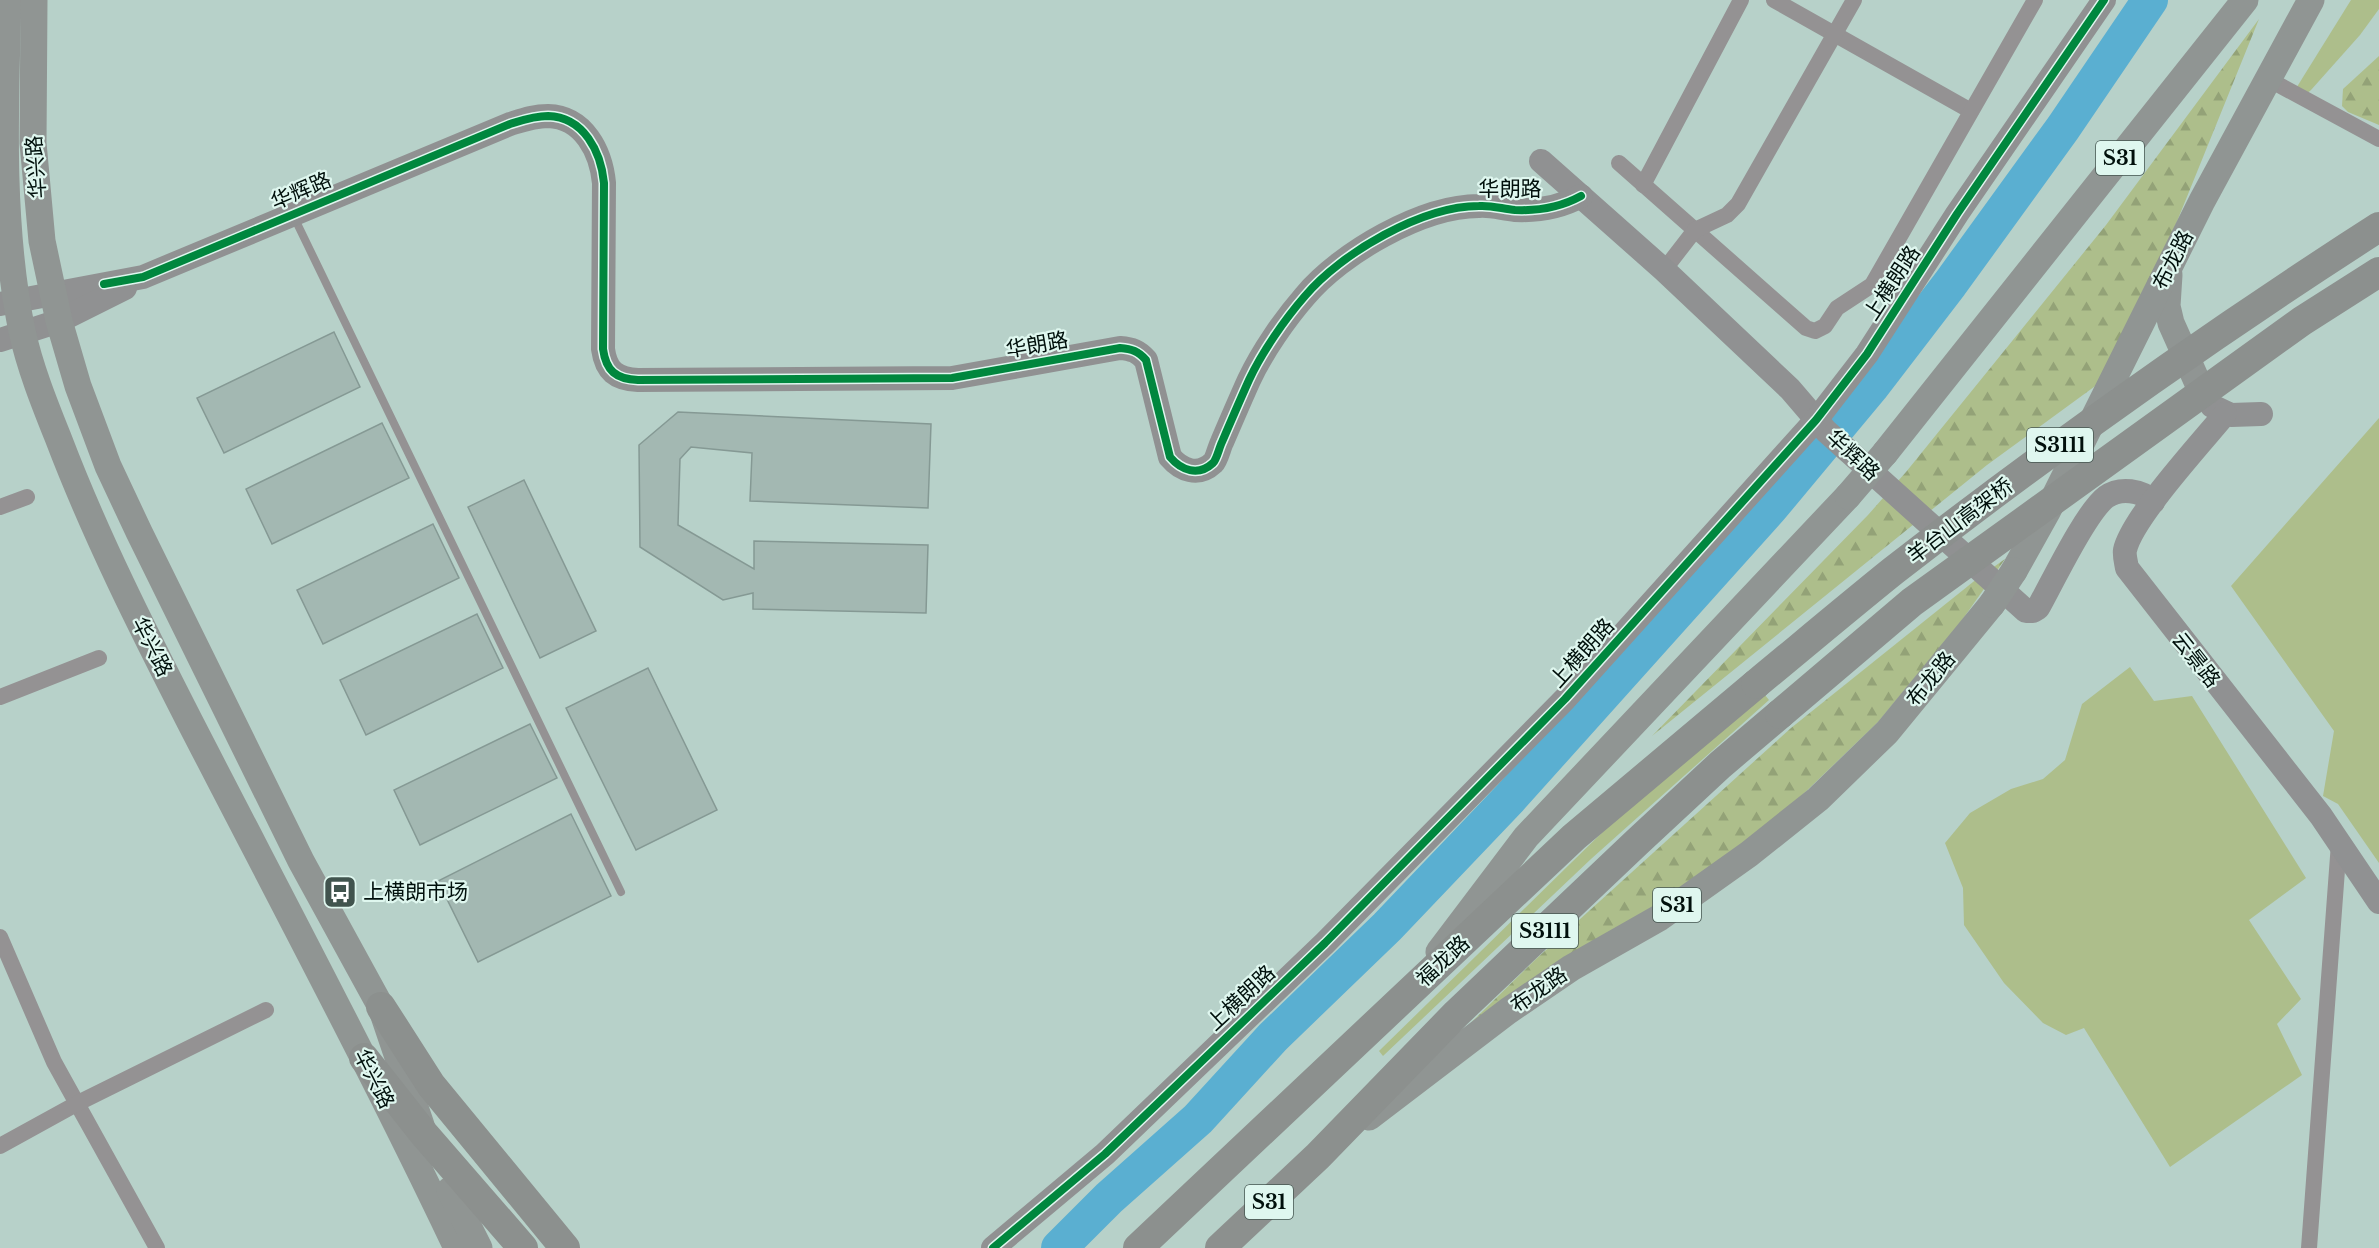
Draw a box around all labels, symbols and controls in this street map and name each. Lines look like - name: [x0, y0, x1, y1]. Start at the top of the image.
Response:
- street label: 华兴路: [21, 135, 51, 199]
- road number: S31: [2096, 141, 2144, 175]
- street label: 华辉路: [267, 167, 335, 215]
- street label: 华朗路: [1479, 176, 1542, 202]
- street label: 布龙路: [2147, 226, 2199, 294]
- street label: 上横朗路: [1858, 241, 1926, 325]
- street label: 华朗路: [1004, 327, 1070, 363]
- street label: 华辉路: [1821, 424, 1885, 486]
- road number: S3111: [2027, 428, 2093, 462]
- street label: 羊台山高架桥: [1902, 473, 2018, 569]
- street label: 华兴路: [126, 613, 178, 681]
- street label: 上横朗路: [1544, 613, 1620, 693]
- street label: 云景路: [2166, 627, 2226, 693]
- street label: 布龙路: [1901, 646, 1961, 712]
- bus stop icon: 上横朗市场: [322, 874, 358, 910]
- place label: 上横朗市场: [363, 879, 468, 905]
- road number: S31: [1653, 888, 1701, 922]
- road number: S3111: [1512, 914, 1578, 948]
- street label: 福龙路: [1411, 930, 1475, 992]
- street label: 上横朗路: [1201, 960, 1281, 1036]
- street label: 布龙路: [1506, 961, 1572, 1019]
- street label: 华兴路: [348, 1045, 400, 1113]
- road number: S31: [1245, 1185, 1293, 1219]

